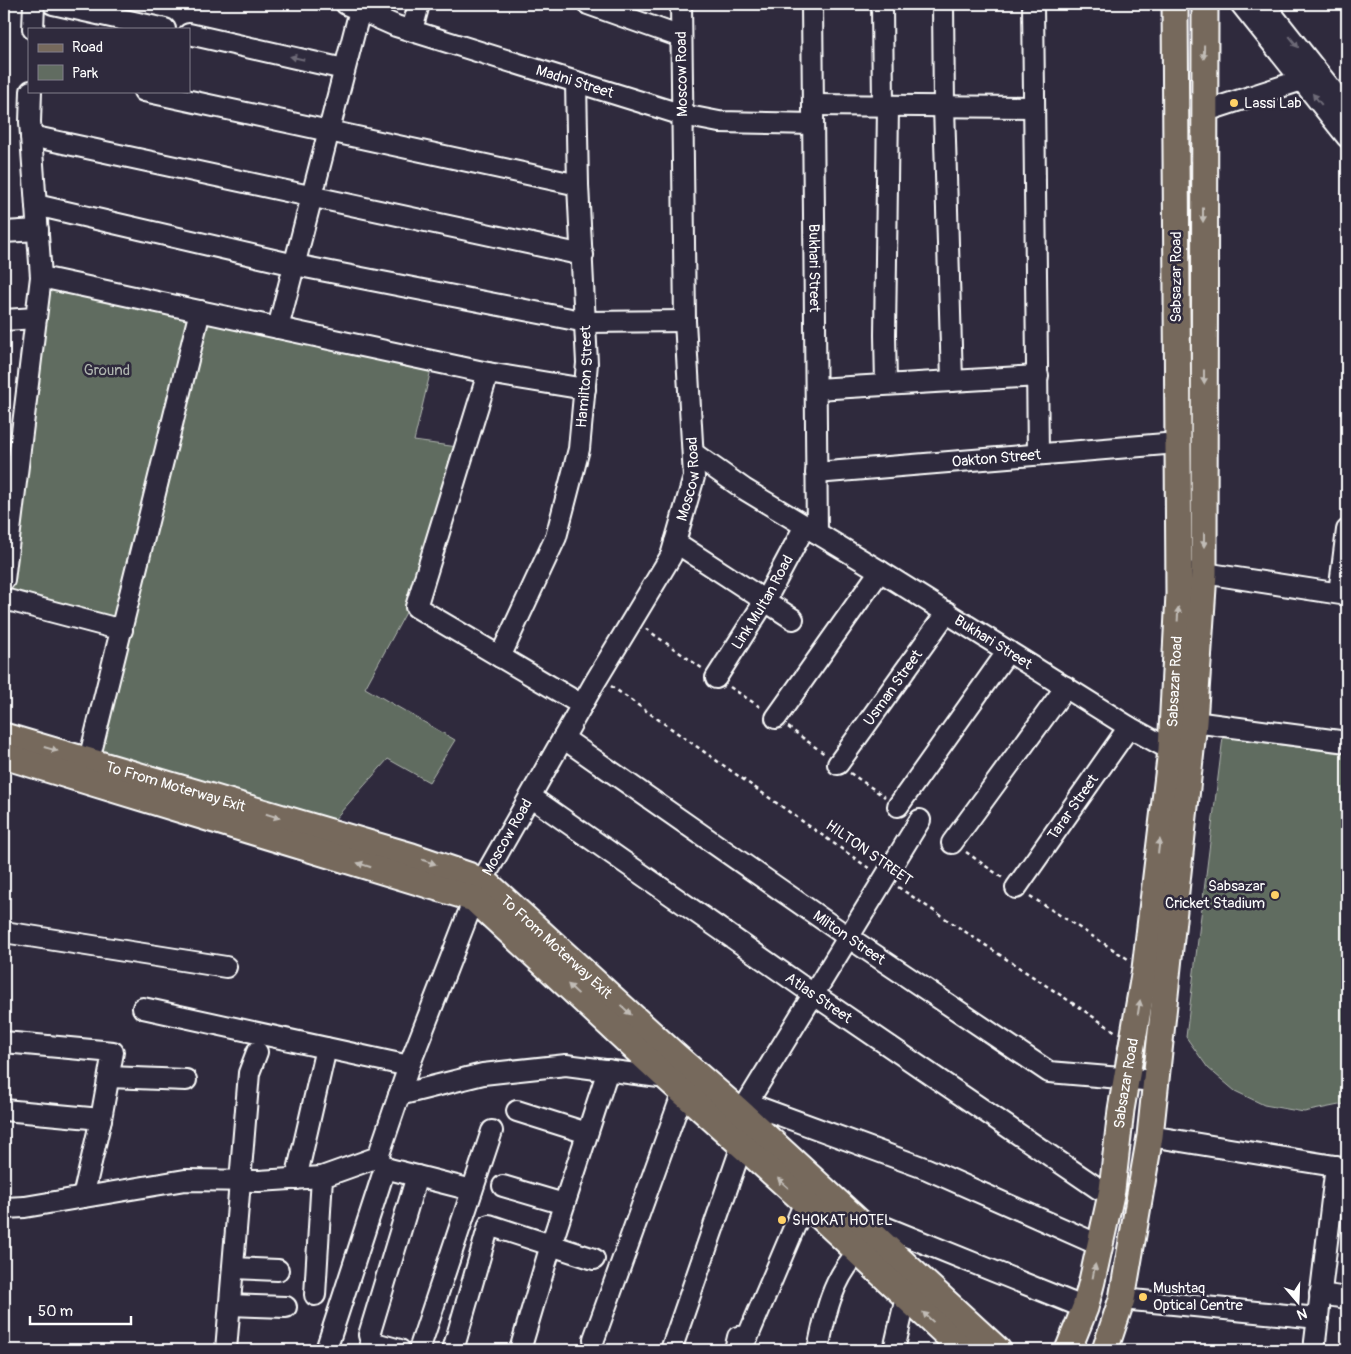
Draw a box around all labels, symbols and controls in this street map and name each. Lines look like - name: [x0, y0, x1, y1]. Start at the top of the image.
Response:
- legend: [28, 28, 190, 92]
- street label: Moscow Road: [672, 31, 692, 117]
- one-way arrow: [1289, 35, 1300, 48]
- text: Road: [72, 38, 103, 57]
- one-way arrow: [1200, 45, 1208, 61]
- one-way arrow: [289, 54, 304, 62]
- street label: Madni Street: [534, 61, 617, 103]
- text: Park: [72, 64, 99, 83]
- one-way arrow: [1311, 93, 1322, 106]
- place label: Lassi Lab: [1244, 94, 1302, 113]
- marker: Lassi Lab: [1228, 97, 1240, 109]
- one-way arrow: [1199, 207, 1207, 223]
- street label: Bukhari Street: [805, 224, 824, 313]
- street label: Sabsazar Road: [1167, 231, 1186, 323]
- street label: Hamilton Street: [572, 324, 597, 429]
- park label: Ground: [84, 361, 130, 380]
- one-way arrow: [1200, 370, 1208, 386]
- street label: Moscow Road: [672, 436, 704, 523]
- street label: Oakton Street: [951, 445, 1043, 471]
- one-way arrow: [1200, 532, 1208, 548]
- street label: Link Multan Road: [727, 552, 797, 653]
- one-way arrow: [1174, 606, 1182, 622]
- street label: Bukhari Street: [951, 611, 1037, 674]
- street label: Sabsazar Road: [1163, 635, 1186, 728]
- street label: Usman Street: [859, 645, 927, 729]
- one-way arrow: [43, 746, 58, 754]
- street label: To From Moterway Exit: [103, 757, 249, 816]
- street label: Tarar Street: [1043, 770, 1103, 844]
- street label: Moscow Road: [478, 795, 536, 879]
- one-way arrow: [266, 812, 281, 820]
- street label: HILTON STREET: [822, 816, 916, 890]
- one-way arrow: [1155, 838, 1163, 854]
- one-way arrow: [422, 858, 437, 866]
- one-way arrow: [356, 861, 371, 869]
- place label: Sabsazar Cricket Stadium: [1165, 877, 1266, 913]
- marker: Sabsazar Cricket Stadium: [1269, 889, 1281, 901]
- street label: To From Moterway Exit: [496, 891, 617, 1003]
- street label: Milton Street: [809, 906, 890, 969]
- street label: Atlas Street: [782, 968, 857, 1028]
- one-way arrow: [568, 983, 580, 995]
- one-way arrow: [1135, 999, 1143, 1015]
- one-way arrow: [620, 1004, 632, 1016]
- street label: Sabsazar Road: [1109, 1037, 1143, 1129]
- one-way arrow: [777, 1177, 790, 1188]
- place label: SHOKAT HOTEL: [792, 1211, 893, 1230]
- marker: SHOKAT HOTEL: [776, 1214, 788, 1226]
- one-way arrow: [1090, 1263, 1098, 1278]
- north arrow: [1274, 1276, 1324, 1326]
- place label: Mushtaq Optical Centre: [1153, 1279, 1244, 1315]
- marker: Mushtaq Optical Centre: [1137, 1291, 1149, 1303]
- scale bar: [30, 1294, 131, 1326]
- text: 50 m: [38, 1302, 73, 1321]
- text: N: [1295, 1304, 1309, 1323]
- one-way arrow: [922, 1311, 934, 1323]

